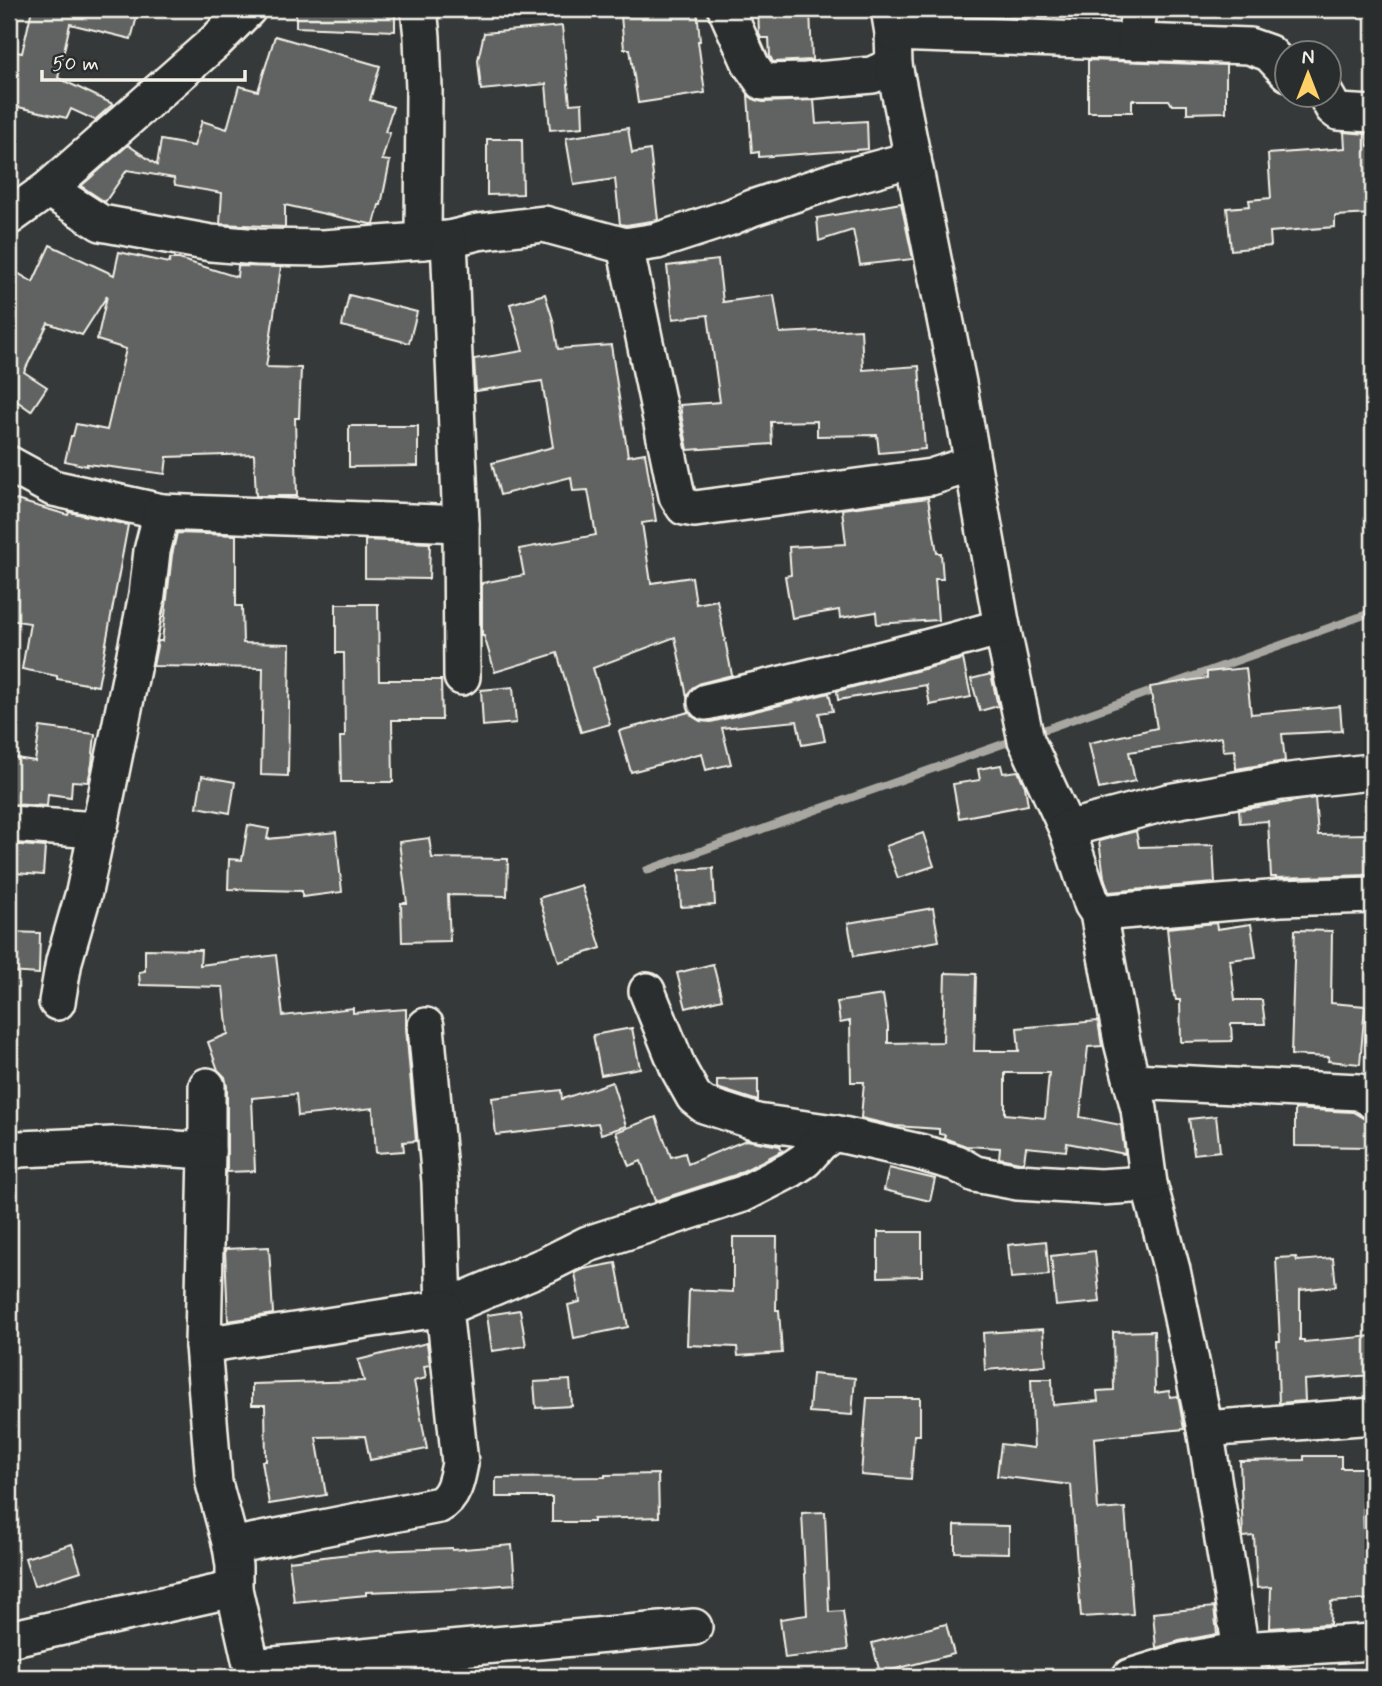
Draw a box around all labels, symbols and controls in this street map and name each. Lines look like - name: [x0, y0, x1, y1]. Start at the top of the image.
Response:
- scale bar: [42, 38, 245, 82]
- north arrow: [1274, 38, 1344, 108]
- text: N: [1302, 46, 1314, 71]
- text: 50 m: [52, 50, 99, 78]

